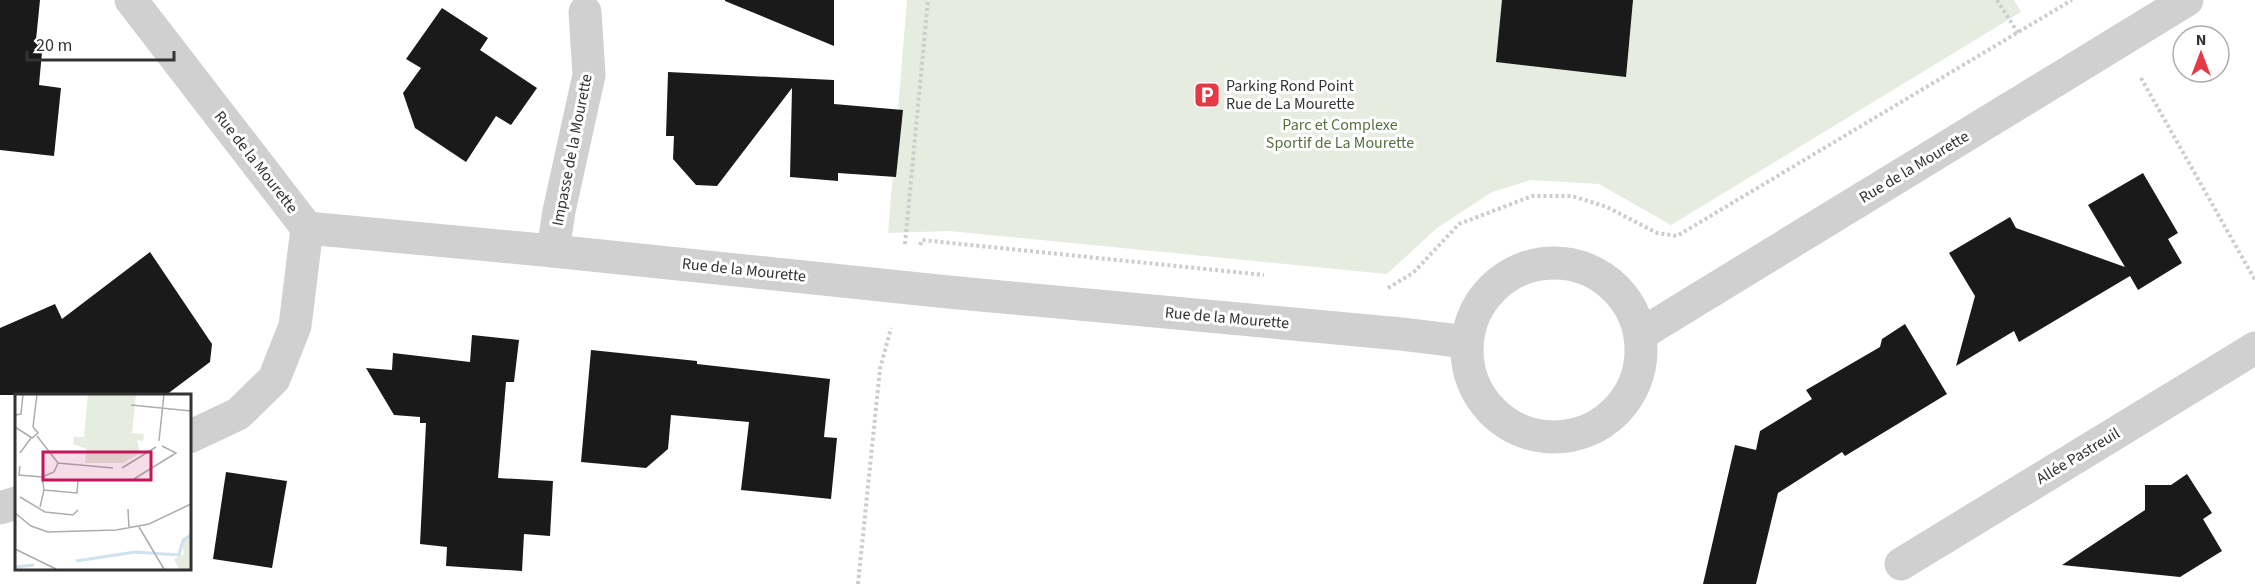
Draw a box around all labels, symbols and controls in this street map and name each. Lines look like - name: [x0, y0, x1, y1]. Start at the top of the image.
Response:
- scale bar: [27, 24, 174, 62]
- north arrow: [2171, 24, 2231, 84]
- text: N: [2196, 29, 2206, 51]
- text: 20 m: [36, 33, 72, 58]
- street label: Impasse de la Mourette: [546, 72, 598, 228]
- place label: Parking Rond Point Rue de La Mourette: [1226, 75, 1354, 115]
- parking icon: Parking Rond Point Rue de La Mourette: [1192, 80, 1222, 110]
- street label: Rue de la Mourette: [209, 106, 303, 218]
- park label: Parc et Complexe Sportif de La Mourette: [1266, 114, 1414, 154]
- street label: Rue de la Mourette: [1855, 125, 1973, 209]
- street label: Rue de la Mourette: [681, 253, 807, 287]
- street label: Rue de la Mourette: [1164, 302, 1290, 334]
- inset map: [15, 394, 190, 569]
- street label: Allée Pastreuil: [2032, 422, 2124, 490]

